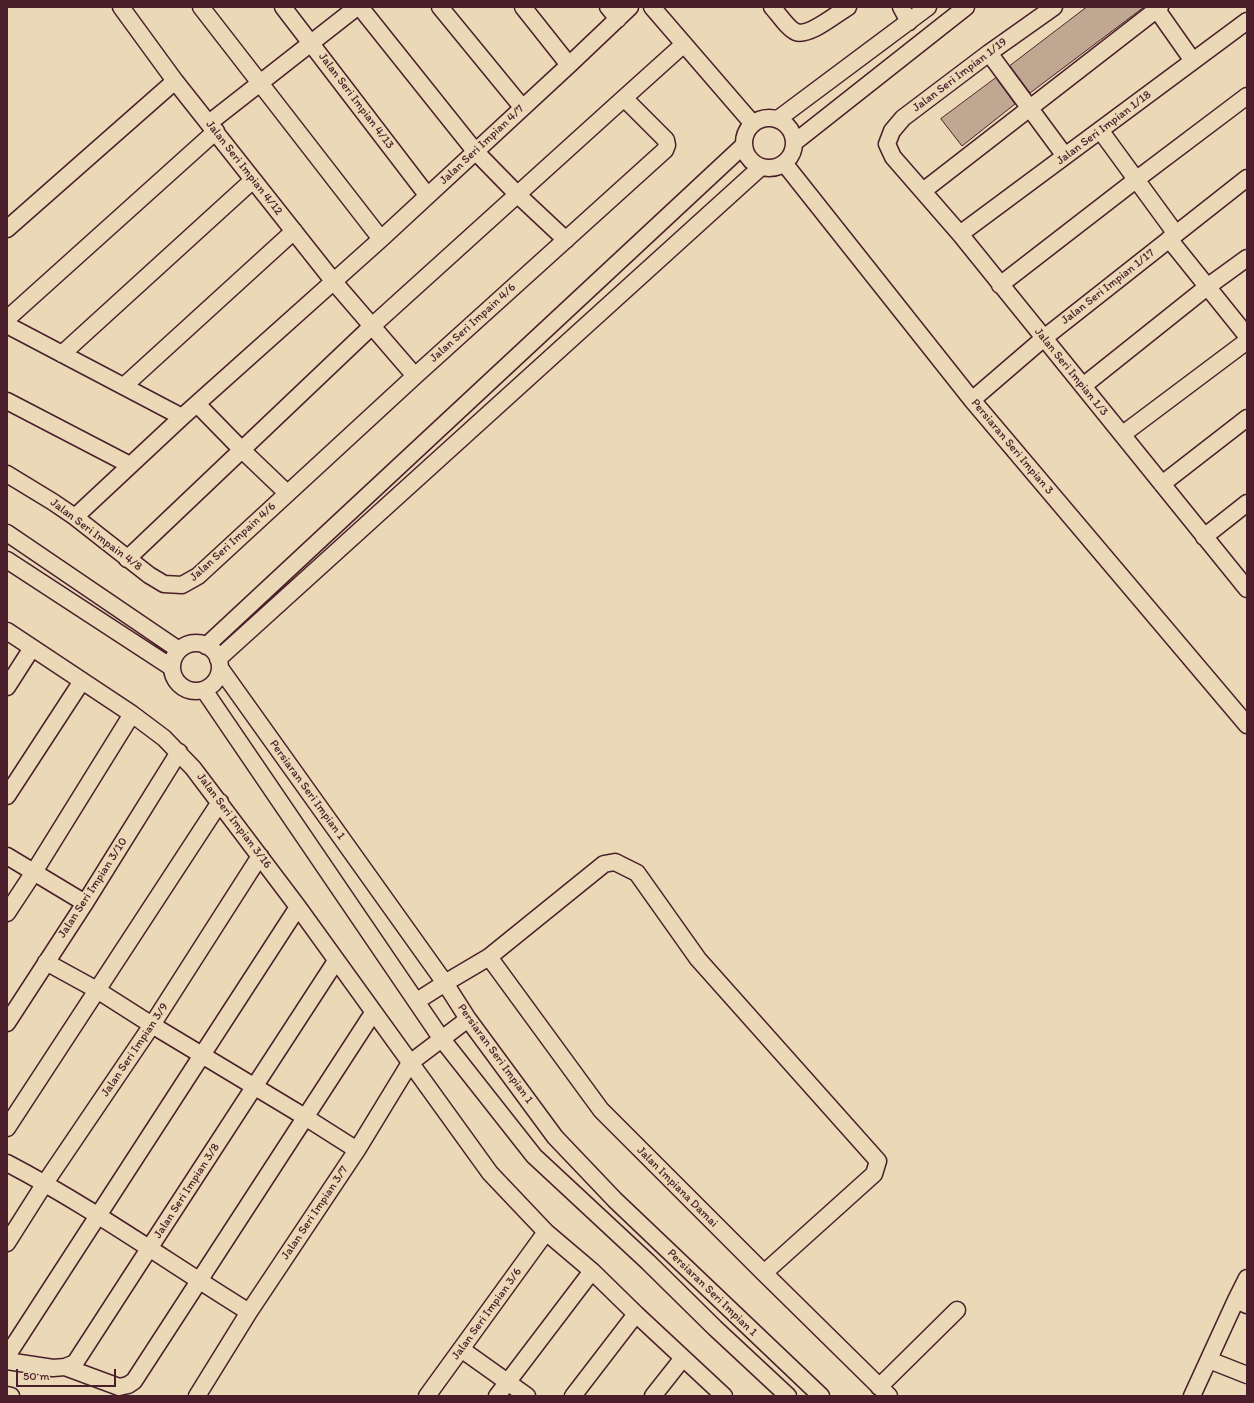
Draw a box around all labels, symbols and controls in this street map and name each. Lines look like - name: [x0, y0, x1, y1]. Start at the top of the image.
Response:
- street label: Jalan Seri Impian 1/19: [910, 35, 1010, 115]
- street label: Jalan Seri Impian 4/13: [315, 50, 397, 152]
- street label: Jalan Seri Impian 1/18: [1054, 88, 1154, 168]
- street label: Jalan Seri Impian 4/7: [437, 102, 527, 188]
- street label: Jalan Seri Impian 4/12: [203, 118, 285, 218]
- street label: Jalan Seri Impian 1/17: [1059, 246, 1157, 328]
- street label: Jalan Seri Impain 4/6: [427, 280, 519, 366]
- street label: Jalan Seri Impian 1/3: [1031, 325, 1111, 419]
- street label: Persiaran Seri Impian 3: [968, 396, 1056, 498]
- street label: Jalan Seri Impain 4/8: [47, 496, 145, 574]
- street label: Jalan Seri Impain 4/6: [187, 499, 279, 585]
- street label: Persiaran Seri Impian 1: [266, 737, 348, 843]
- street label: Jalan Seri Impian 3/16: [193, 770, 275, 872]
- street label: Jalan Seri Impian 3/10: [55, 835, 131, 941]
- street label: Jalan Seri Impian 3/9: [98, 1000, 172, 1100]
- street label: Persiaran Seri Impian 1: [454, 1001, 536, 1107]
- street label: Jalan Seri Impian 3/8: [151, 1141, 223, 1241]
- street label: Jalan Impiana Damai: [633, 1143, 721, 1231]
- street label: Jalan Seri Impian 3/7: [278, 1163, 352, 1263]
- street label: Persiaran Seri Impian 1: [664, 1246, 760, 1340]
- street label: Jalan Seri Impian 3/6: [449, 1265, 525, 1363]
- scale bar: [18, 1361, 118, 1387]
- text: 50 m: [23, 1369, 49, 1383]

